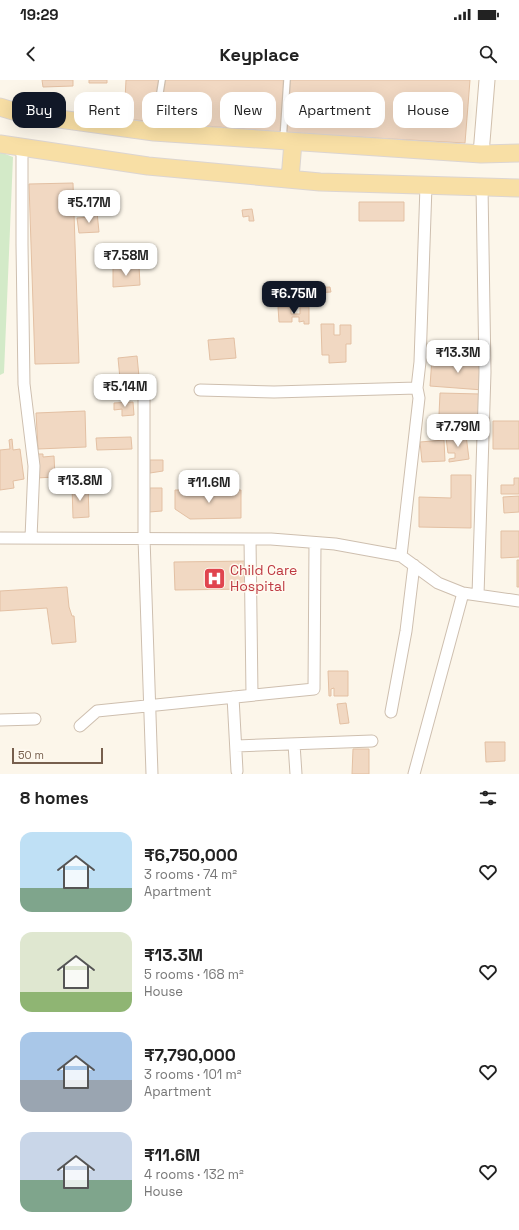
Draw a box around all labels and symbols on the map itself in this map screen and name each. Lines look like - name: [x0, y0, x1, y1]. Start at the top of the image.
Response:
- pin: ₹5.17M: [56, 190, 122, 224]
- pin: ₹7.58M: [93, 243, 159, 277]
- pin: ₹6.75M: [261, 281, 327, 315]
- pin: ₹13.3M: [425, 340, 491, 374]
- pin: ₹5.14M: [92, 374, 158, 408]
- pin: ₹7.79M: [425, 414, 491, 448]
- pin: ₹13.8M: [47, 468, 113, 502]
- pin: ₹11.6M: [176, 470, 242, 504]
- place label: Child Care Hospital: [230, 561, 297, 595]
- hospital icon: Child Care Hospital: [201, 565, 227, 591]
- scale bar: [12, 746, 103, 765]

